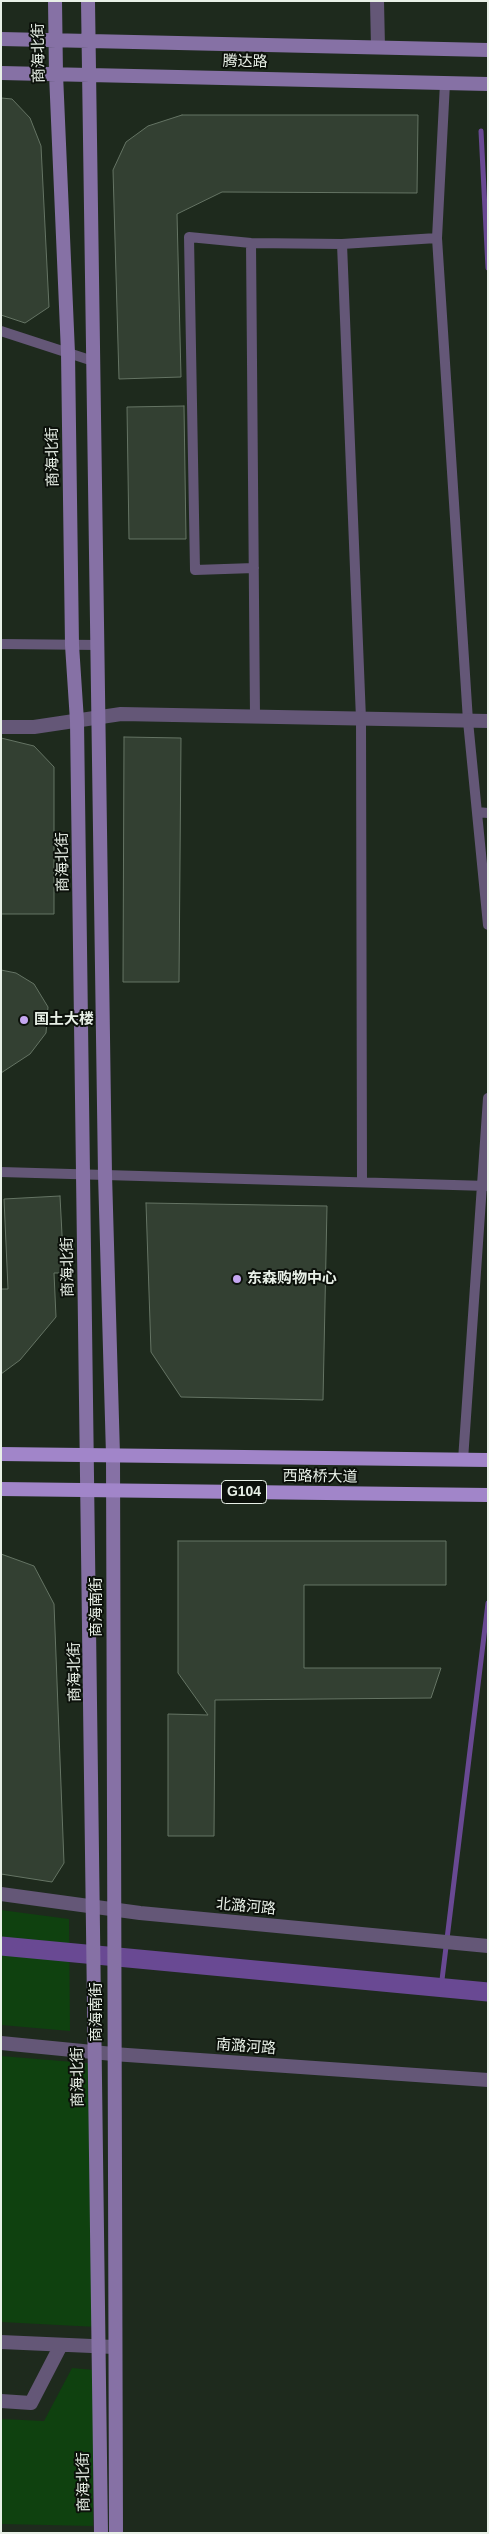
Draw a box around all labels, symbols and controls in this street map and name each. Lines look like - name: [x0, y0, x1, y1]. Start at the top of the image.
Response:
- street label: 商海北街: [29, 23, 49, 83]
- street label: 腾达路: [222, 53, 268, 71]
- street label: 商海北街: [43, 427, 63, 487]
- street label: 商海北街: [53, 832, 73, 892]
- place label: 国土大楼: [34, 1011, 94, 1029]
- marker: 国土大楼: [18, 1014, 30, 1026]
- street label: 商海北街: [58, 1237, 78, 1297]
- place label: 东森购物中心: [247, 1270, 337, 1288]
- marker: 东森购物中心: [231, 1273, 243, 1285]
- street label: 西路桥大道: [282, 1467, 358, 1487]
- road number: G104: [222, 1480, 266, 1504]
- street label: 商海南街: [88, 1577, 106, 1637]
- street label: 商海北街: [65, 1642, 85, 1702]
- street label: 北潞河路: [215, 1895, 277, 1919]
- street label: 商海南街: [88, 1982, 106, 2042]
- street label: 南潞河路: [215, 2036, 277, 2058]
- street label: 商海北街: [68, 2047, 88, 2107]
- street label: 商海北街: [74, 2452, 94, 2512]

